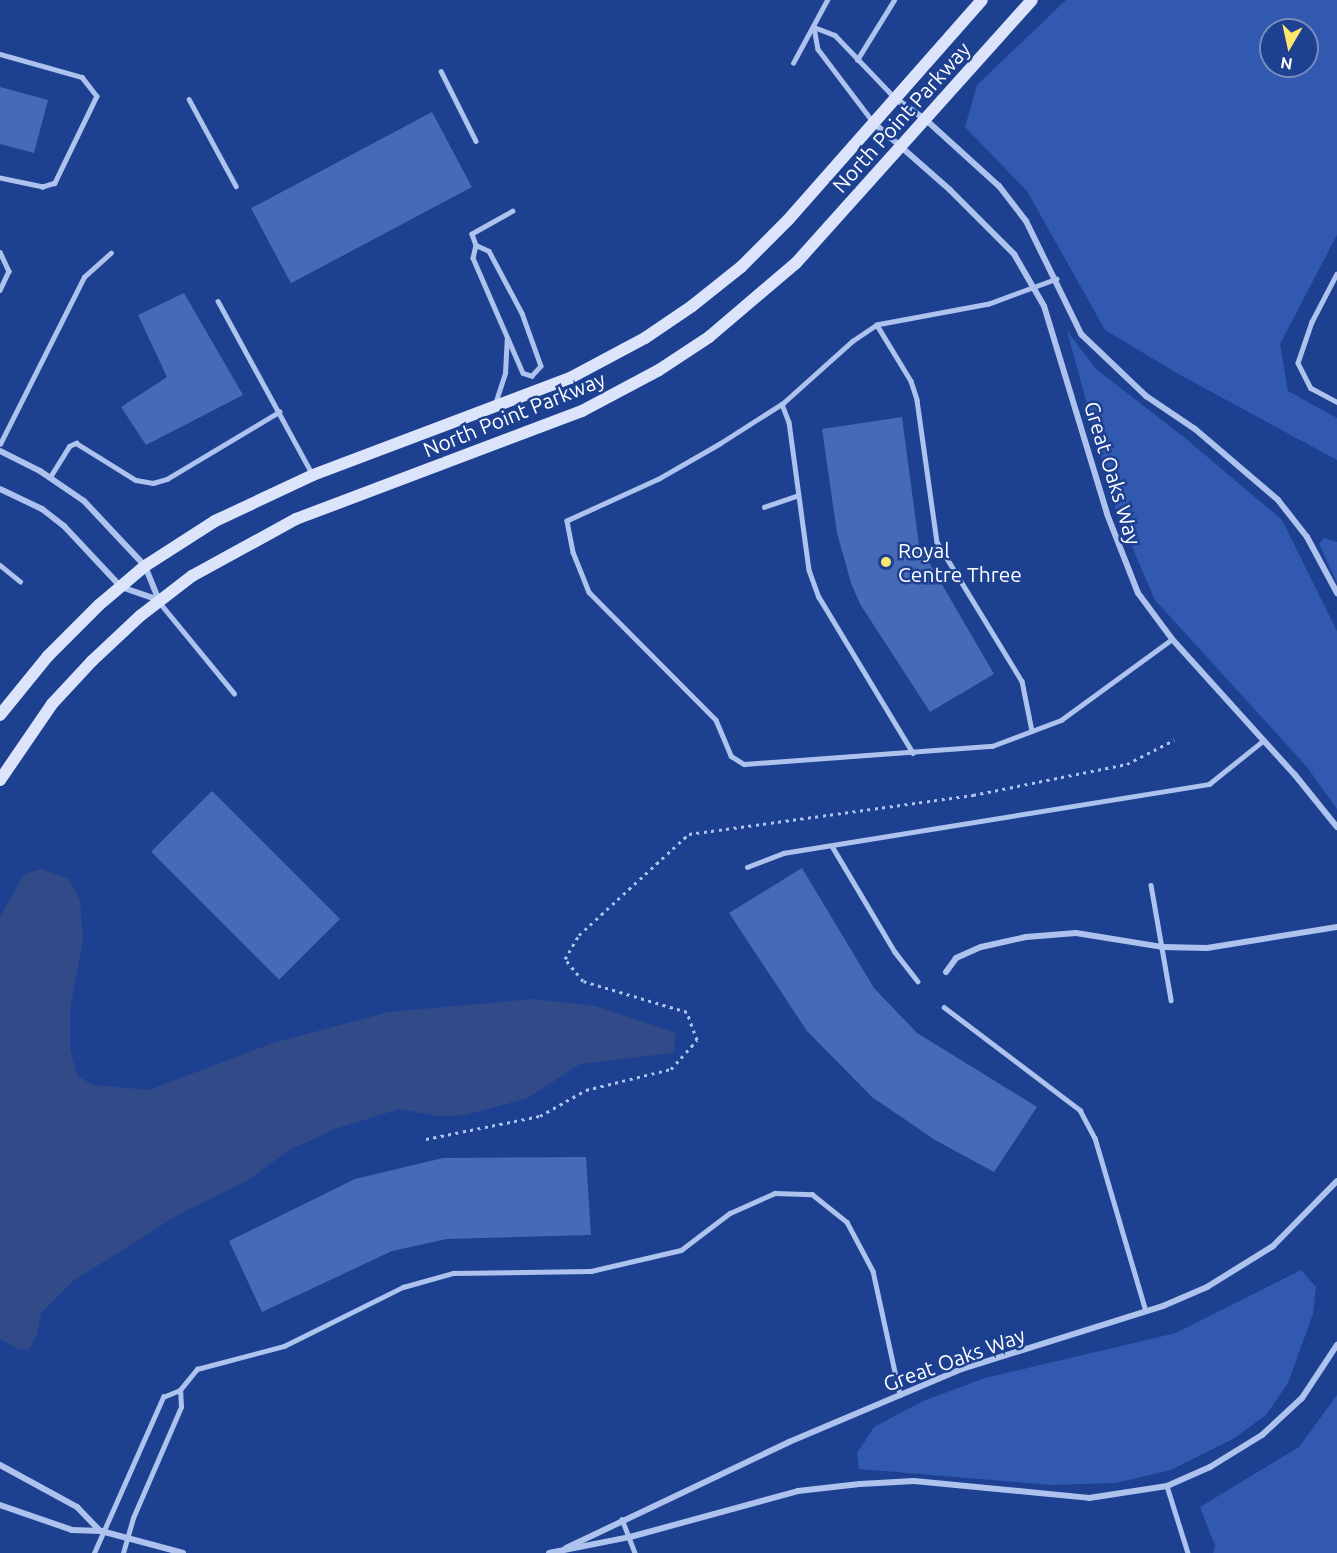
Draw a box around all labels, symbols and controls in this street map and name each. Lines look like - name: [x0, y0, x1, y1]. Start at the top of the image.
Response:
- north arrow: [1259, 18, 1319, 78]
- street label: North Point Parkway: [827, 36, 975, 198]
- text: N: [1279, 54, 1294, 74]
- street label: North Point Parkway: [419, 366, 609, 462]
- street label: Great Oaks Way: [1079, 398, 1147, 548]
- place label: Royal Centre Three: [898, 537, 1022, 587]
- marker: Royal Centre Three: [879, 555, 893, 569]
- street label: Great Oaks Way: [880, 1322, 1028, 1396]

